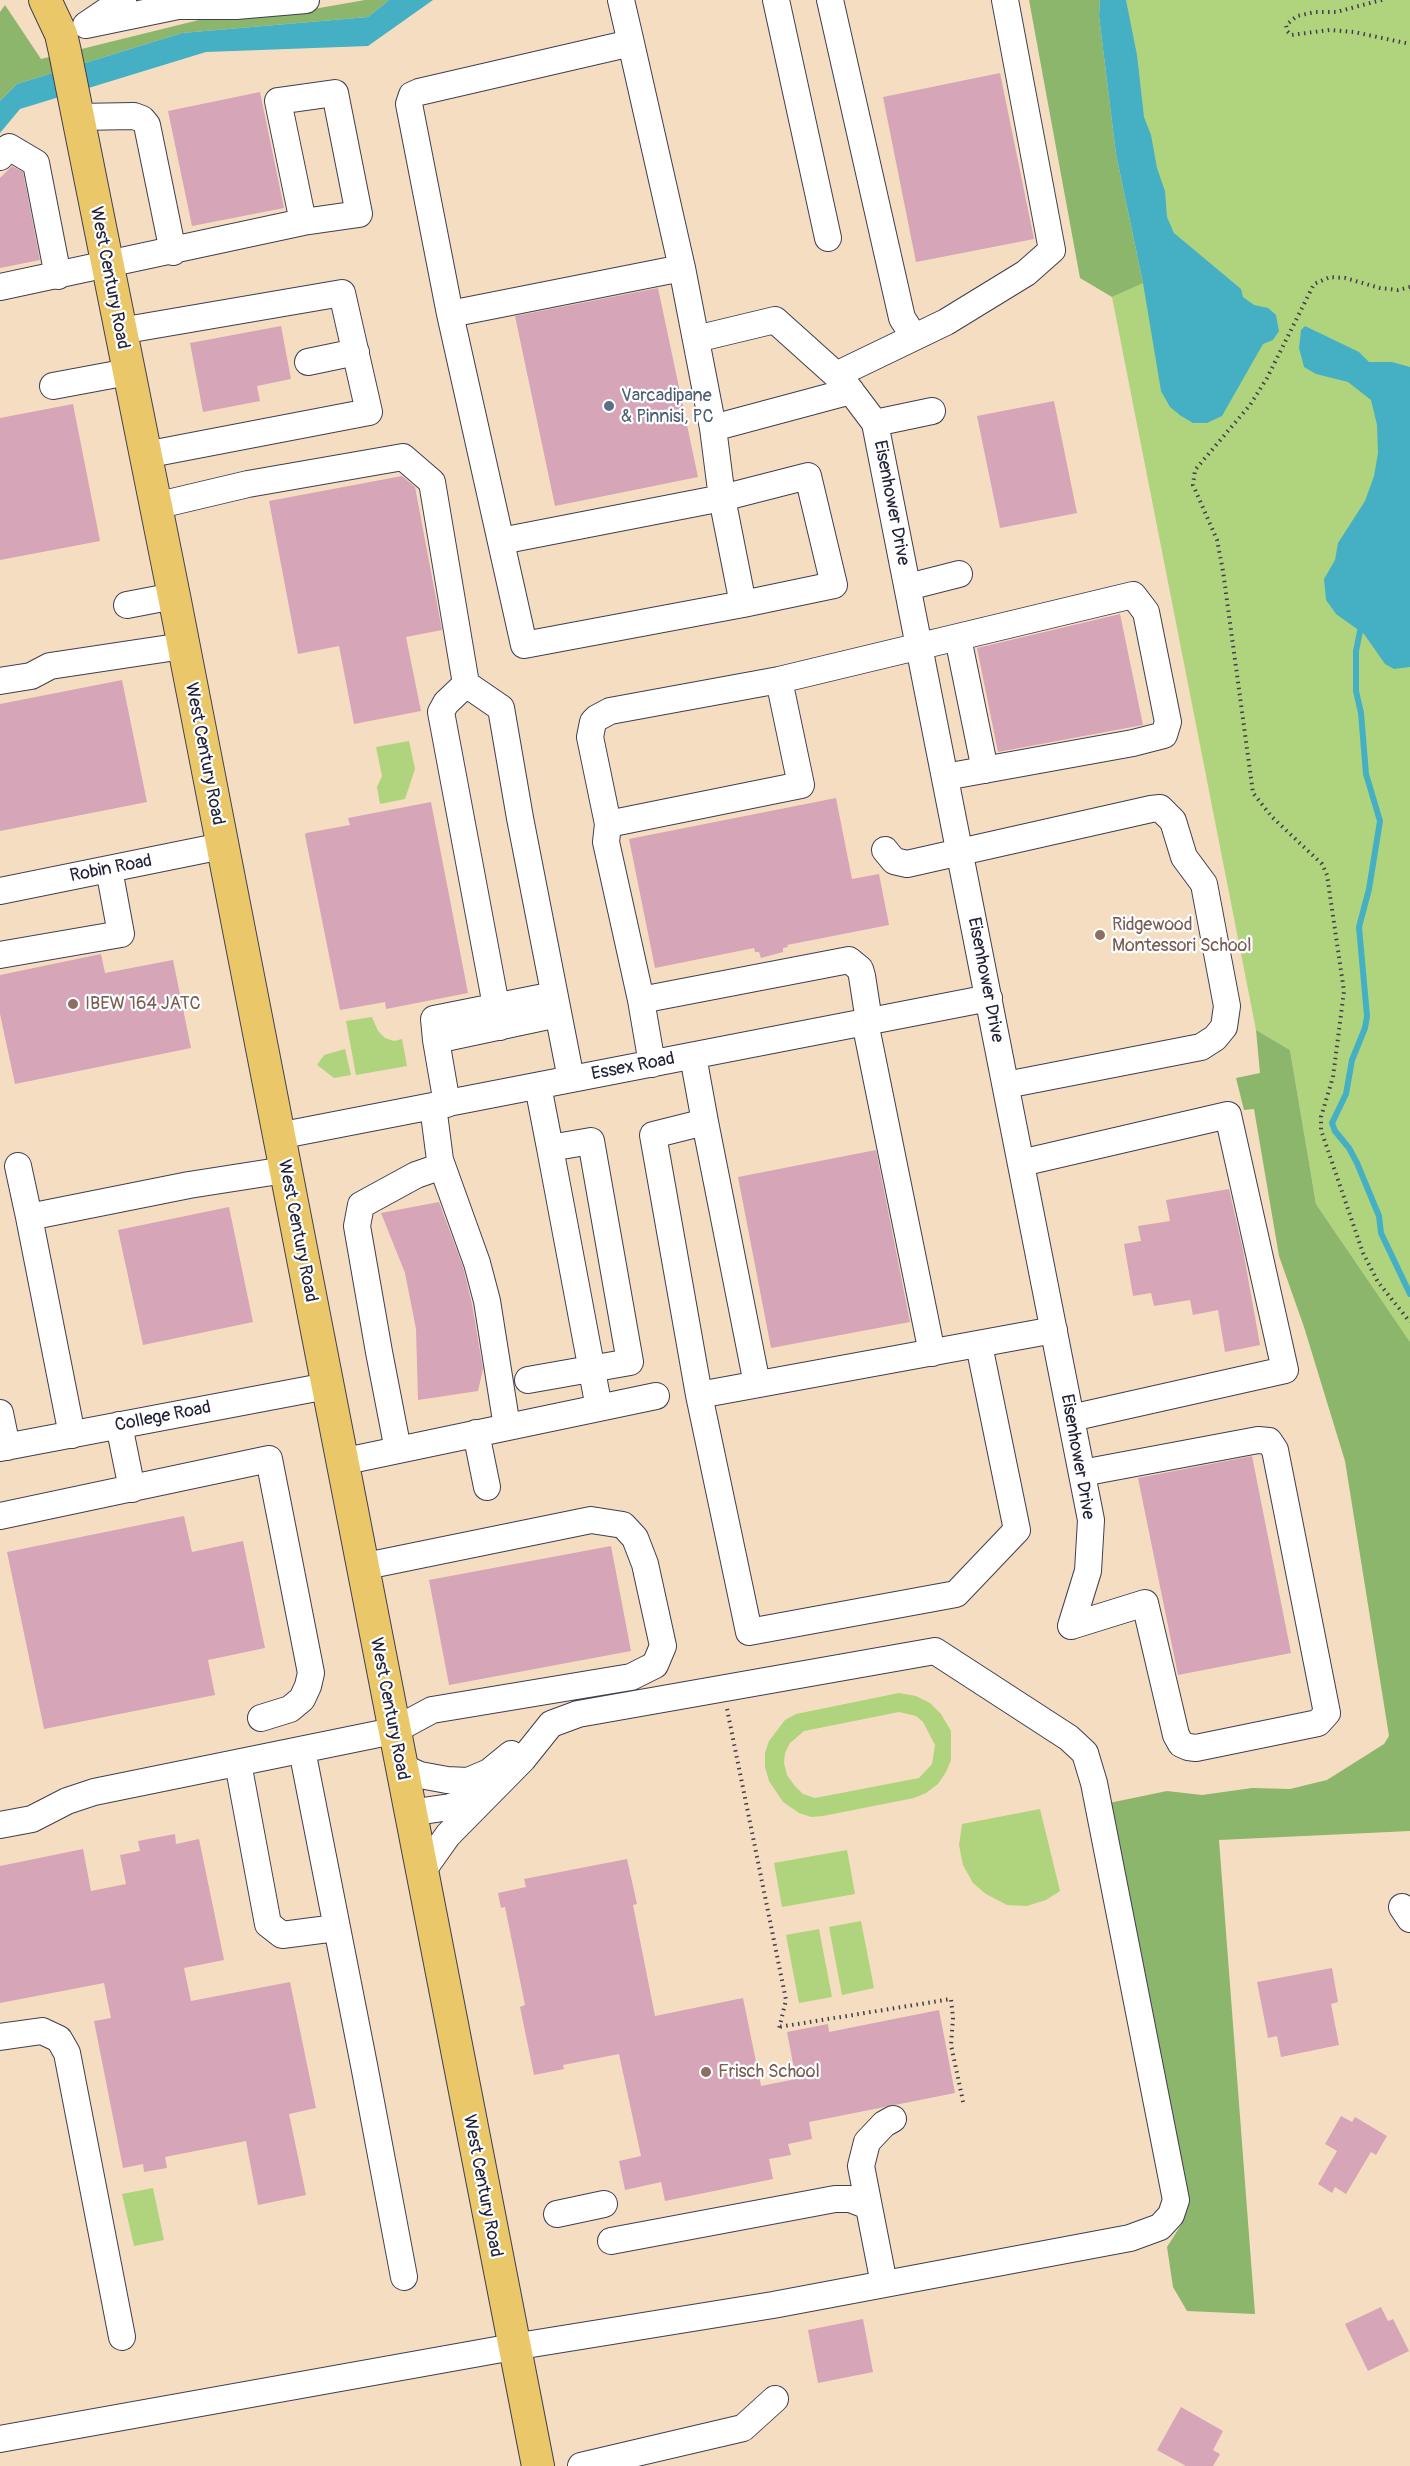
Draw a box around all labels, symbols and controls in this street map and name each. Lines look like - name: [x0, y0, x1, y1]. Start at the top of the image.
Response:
- street label: West Century Road: [85, 205, 133, 351]
- place label: Varcadipane & Pinnisi, PC: [621, 385, 713, 428]
- marker: Varcadipane & Pinnisi, PC: [602, 399, 616, 413]
- street label: Eisenhower Drive: [868, 439, 914, 567]
- street label: West Century Road: [180, 681, 228, 827]
- street label: Robin Road: [68, 850, 154, 888]
- place label: Ridgewood Montessori School: [1112, 914, 1252, 956]
- street label: Eisenhower Drive: [962, 916, 1008, 1044]
- marker: Ridgewood Montessori School: [1093, 928, 1107, 942]
- place label: IBEW 164 JATC: [85, 993, 201, 1015]
- marker: IBEW 164 JATC: [66, 997, 80, 1011]
- street label: Essex Road: [589, 1048, 677, 1086]
- street label: West Century Road: [273, 1158, 321, 1304]
- street label: Eisenhower Drive: [1055, 1393, 1099, 1521]
- street label: College Road: [113, 1397, 213, 1437]
- street label: West Century Road: [365, 1636, 413, 1782]
- place label: Frisch School: [718, 2061, 820, 2083]
- marker: Frisch School: [699, 2065, 713, 2079]
- street label: West Century Road: [458, 2113, 506, 2259]

